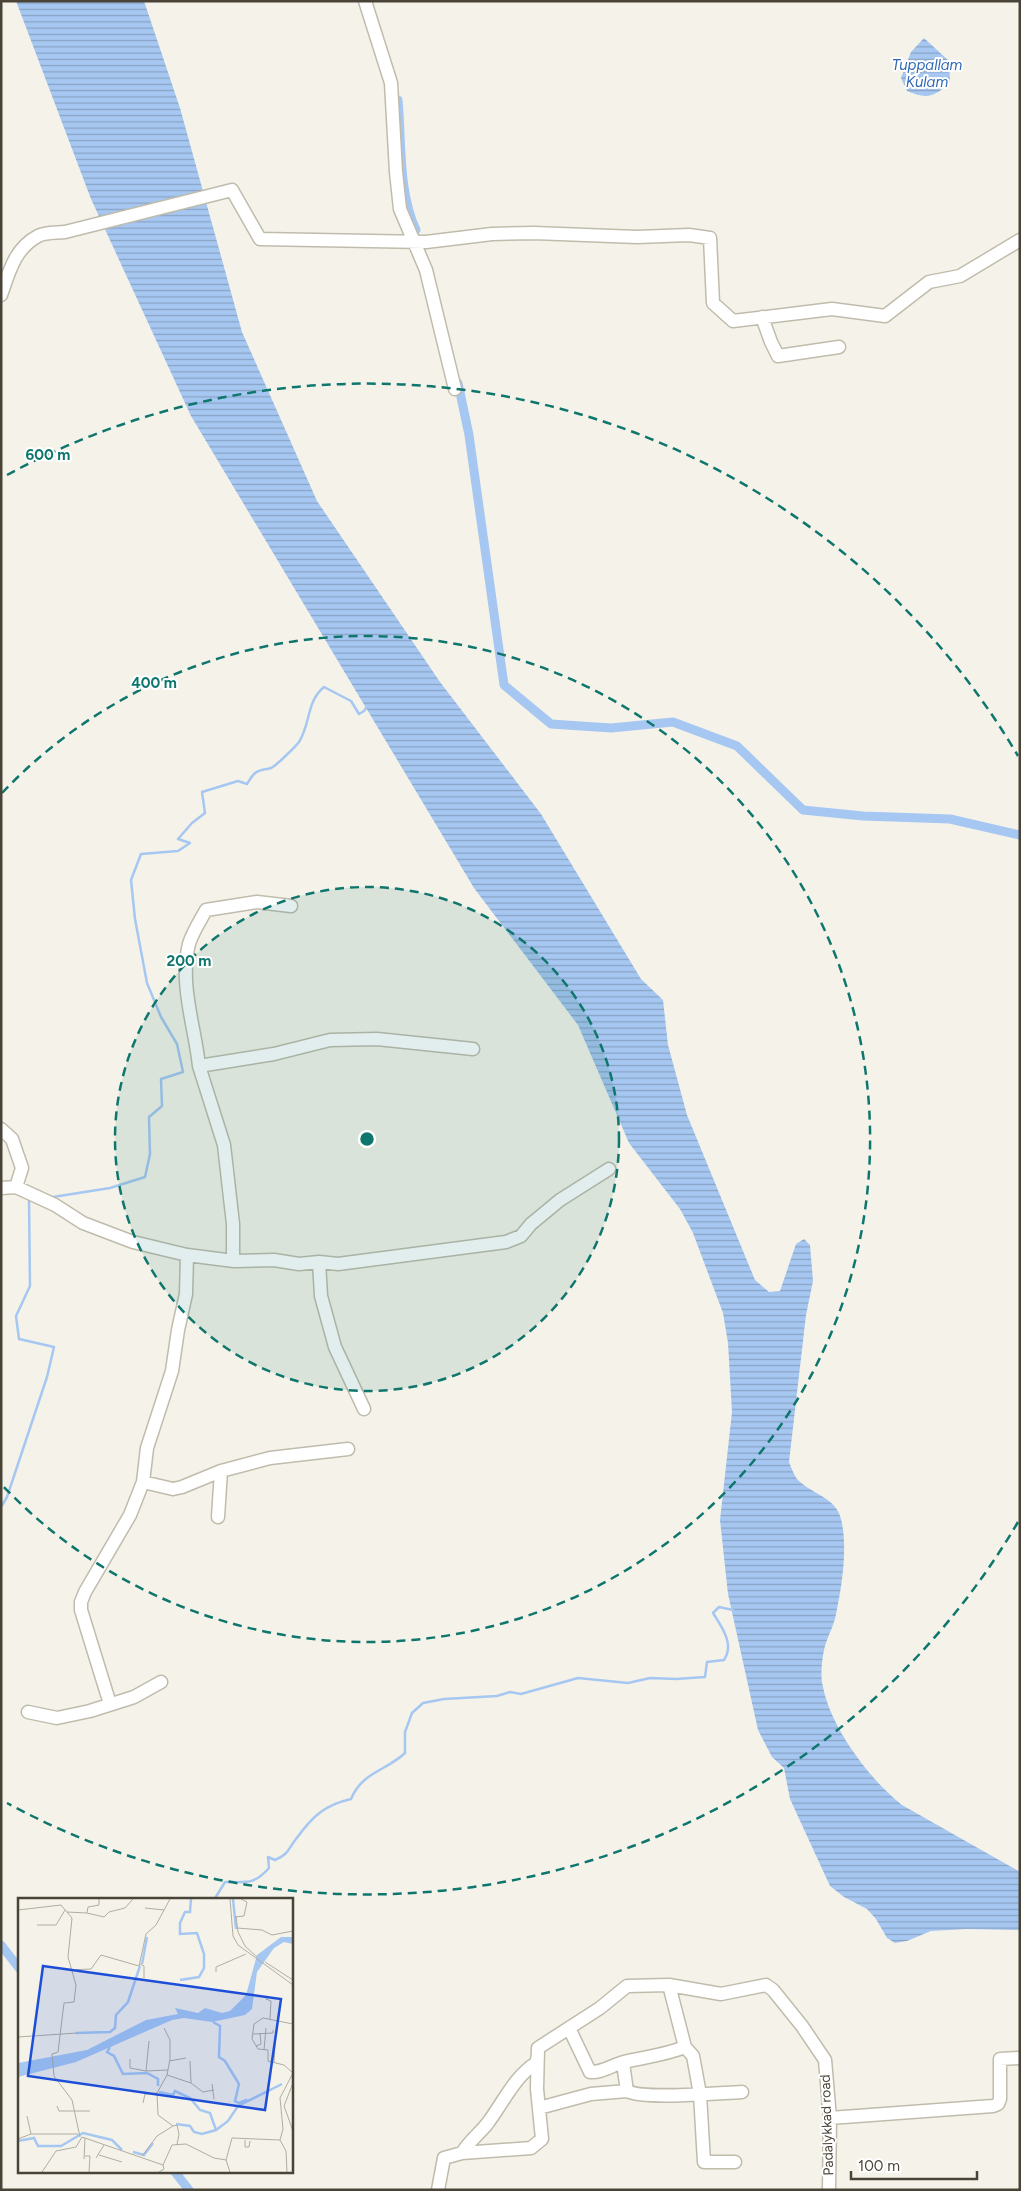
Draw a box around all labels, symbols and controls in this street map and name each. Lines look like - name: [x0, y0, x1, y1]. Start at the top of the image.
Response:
- water label: Tuppallam Kulam: [892, 56, 963, 91]
- text: 600 m: [26, 446, 70, 464]
- text: 400 m: [131, 674, 177, 692]
- text: 200 m: [167, 952, 211, 970]
- centre of rings: [358, 1130, 376, 1148]
- inset map: [18, 1898, 292, 2174]
- street label: Padalykkad road: [817, 2074, 837, 2176]
- scale bar: [851, 2148, 977, 2180]
- text: 100 m: [858, 2157, 900, 2175]

